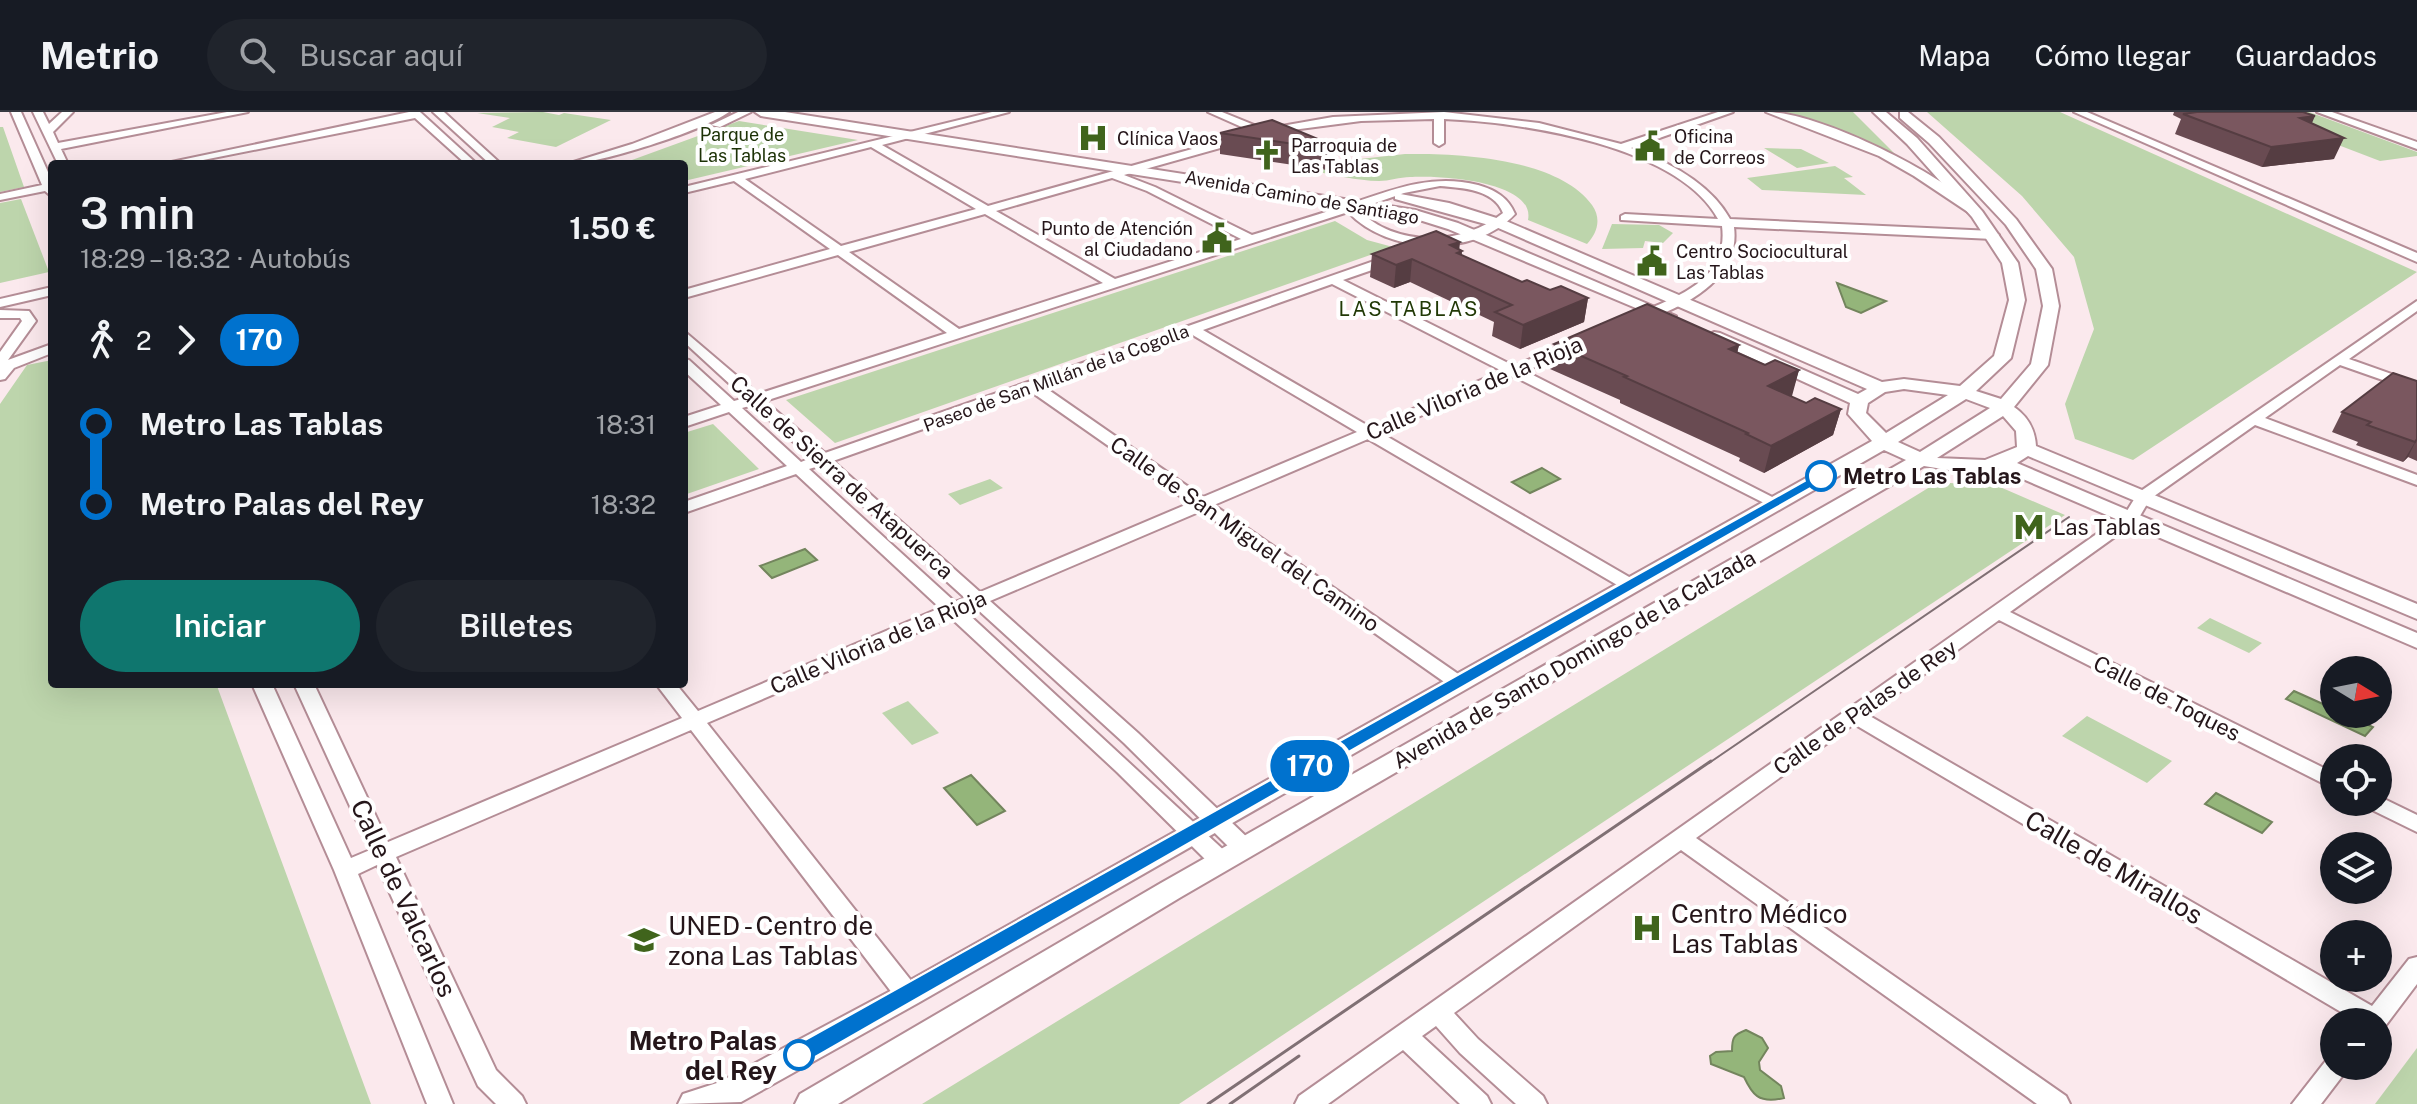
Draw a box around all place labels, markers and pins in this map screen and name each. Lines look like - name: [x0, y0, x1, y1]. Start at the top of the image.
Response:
- hospital icon: Clínica Vaos: [1076, 121, 1110, 155]
- place label: Oficina de Correos: [1674, 126, 1765, 168]
- place label: Clínica Vaos: [1117, 128, 1218, 149]
- public building icon: Oficina de Correos: [1633, 129, 1667, 163]
- place label: Parroquia de Las Tablas: [1291, 135, 1397, 177]
- church icon: Parroquia de Las Tablas: [1250, 138, 1284, 172]
- place label: Punto de Atención al Ciudadano: [1041, 218, 1193, 260]
- public building icon: Punto de Atención al Ciudadano: [1200, 221, 1234, 255]
- place label: Centro Sociocultural Las Tablas: [1676, 241, 1848, 283]
- public building icon: Centro Sociocultural Las Tablas: [1635, 244, 1669, 278]
- marker: Metro Las Tablas: [1806, 461, 1836, 491]
- place label: Metro Las Tablas: [1843, 463, 2021, 489]
- metro station icon: Las Tablas: [2012, 510, 2046, 544]
- place label: Las Tablas: [2053, 514, 2161, 540]
- place label: Centro Médico Las Tablas: [1671, 898, 1847, 959]
- place label: UNED - Centro de zona Las Tablas: [668, 910, 873, 971]
- hospital icon: Centro Médico Las Tablas: [1630, 911, 1664, 945]
- school or university icon: UNED - Centro de zona Las Tablas: [627, 923, 661, 957]
- place label: Metro Palas del Rey: [629, 1025, 777, 1086]
- marker: Metro Palas del Rey: [784, 1040, 814, 1070]

